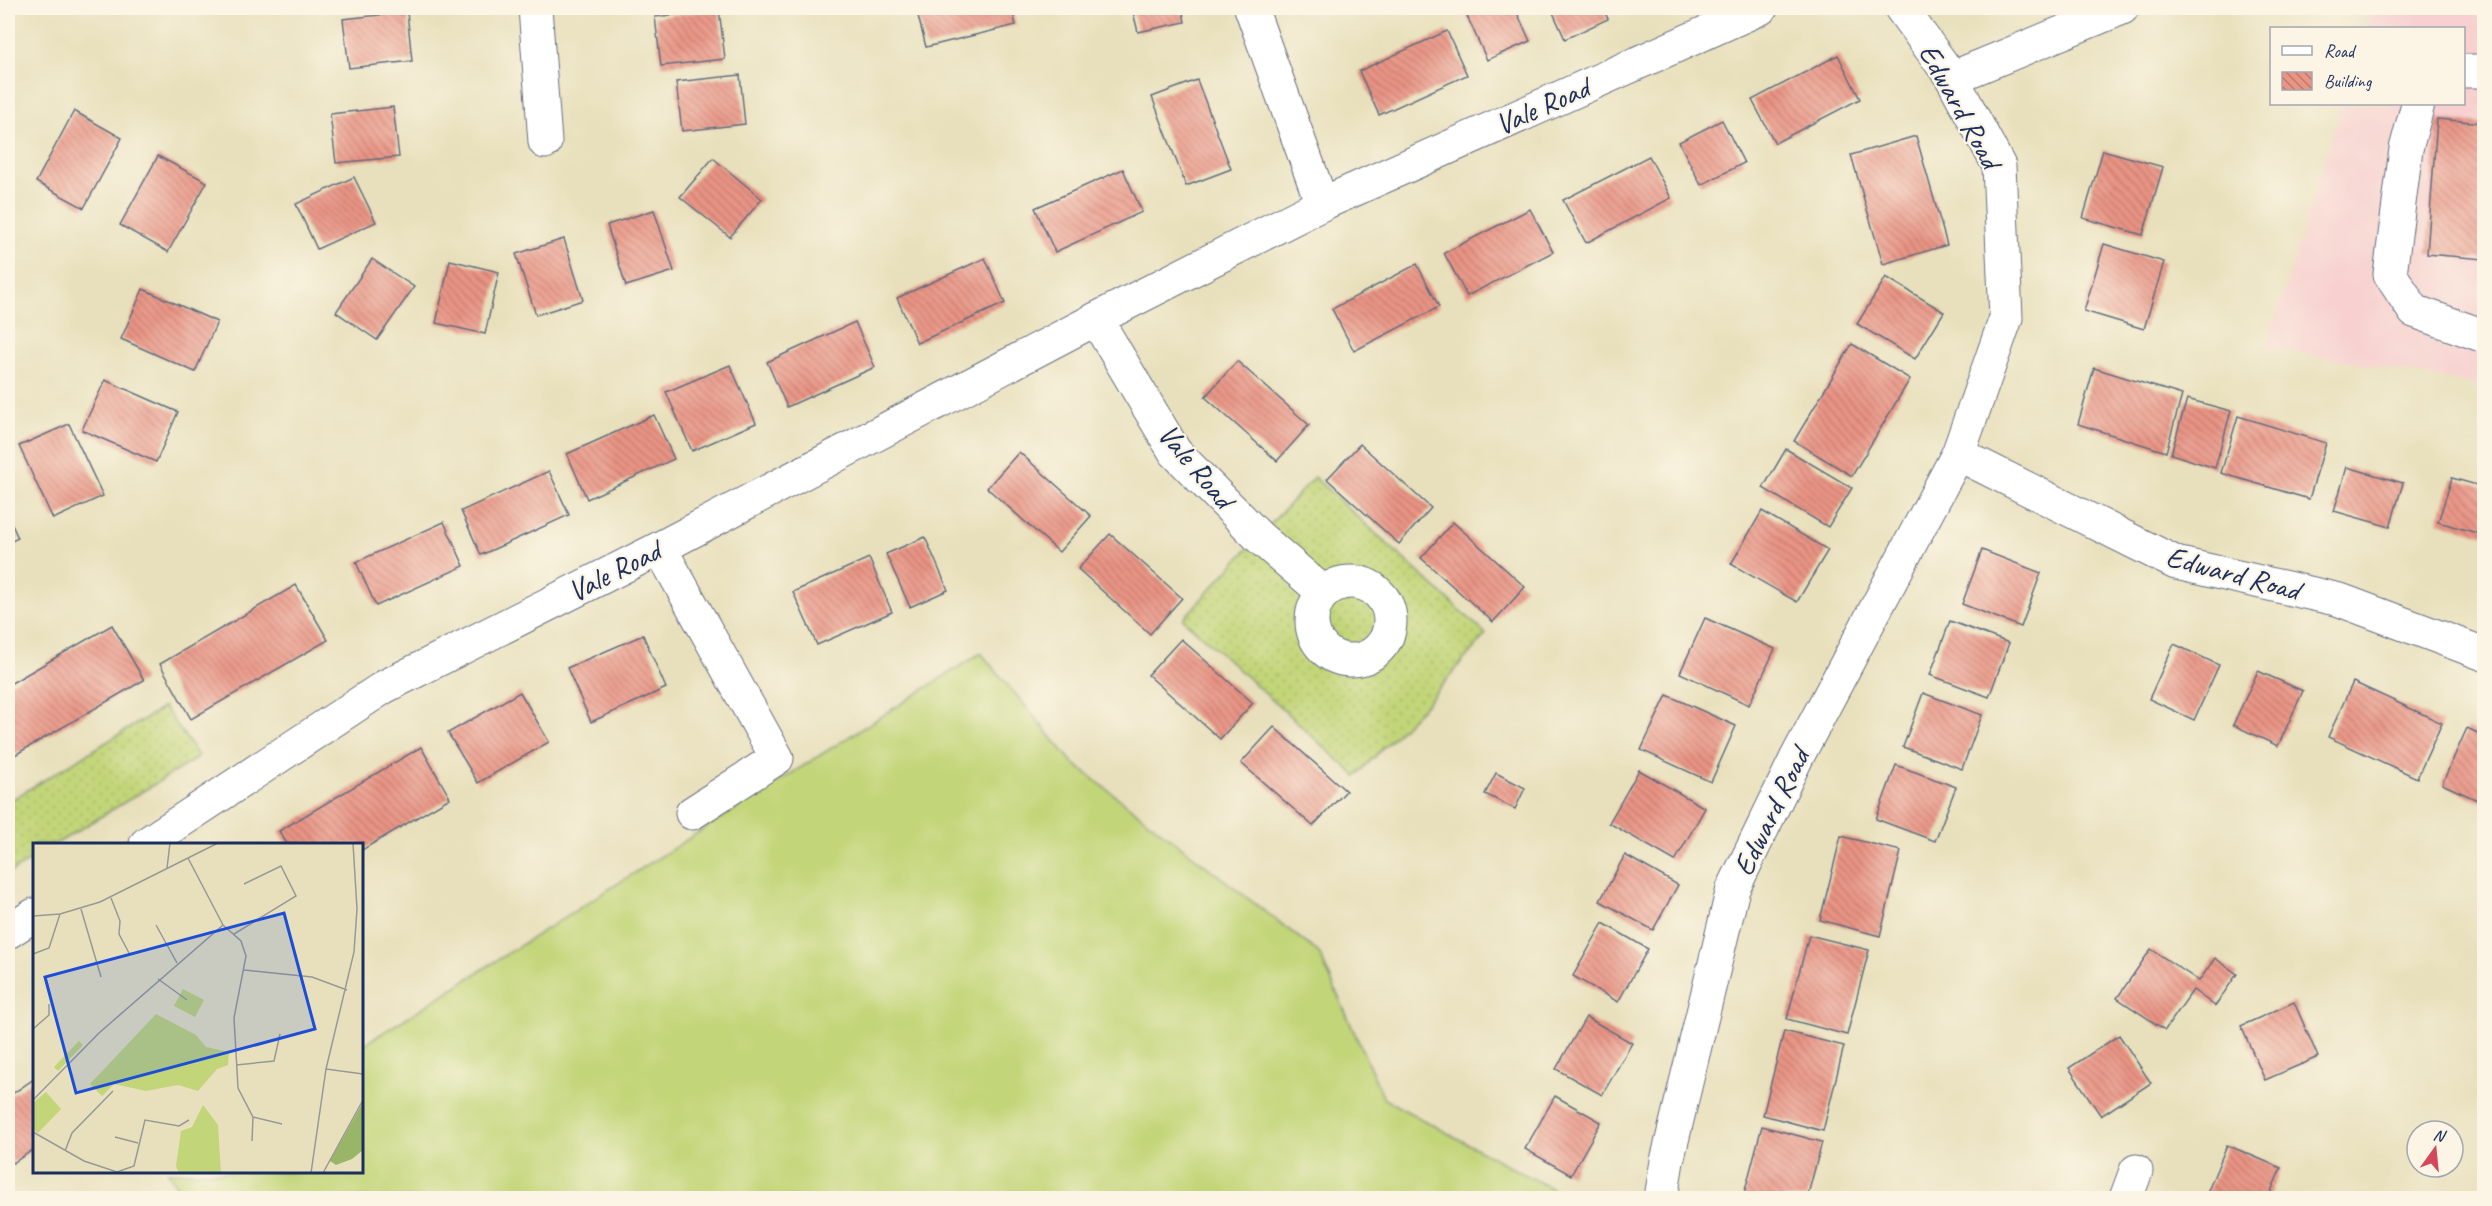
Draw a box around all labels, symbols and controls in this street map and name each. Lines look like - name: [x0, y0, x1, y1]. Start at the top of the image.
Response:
- legend: [2270, 27, 2465, 105]
- street label: Edward Road: [1910, 37, 2012, 179]
- text: Road: [2324, 40, 2357, 62]
- street label: Vale Road: [1489, 67, 1599, 143]
- text: Building: [2324, 70, 2373, 92]
- street label: Vale Road: [1150, 416, 1245, 519]
- street label: Vale Road: [561, 530, 670, 610]
- street label: Edward Road: [2162, 537, 2308, 610]
- street label: Edward Road: [1724, 738, 1820, 882]
- inset map: [33, 843, 363, 1173]
- north arrow: [2405, 1119, 2465, 1179]
- text: N: [2431, 1125, 2449, 1147]

